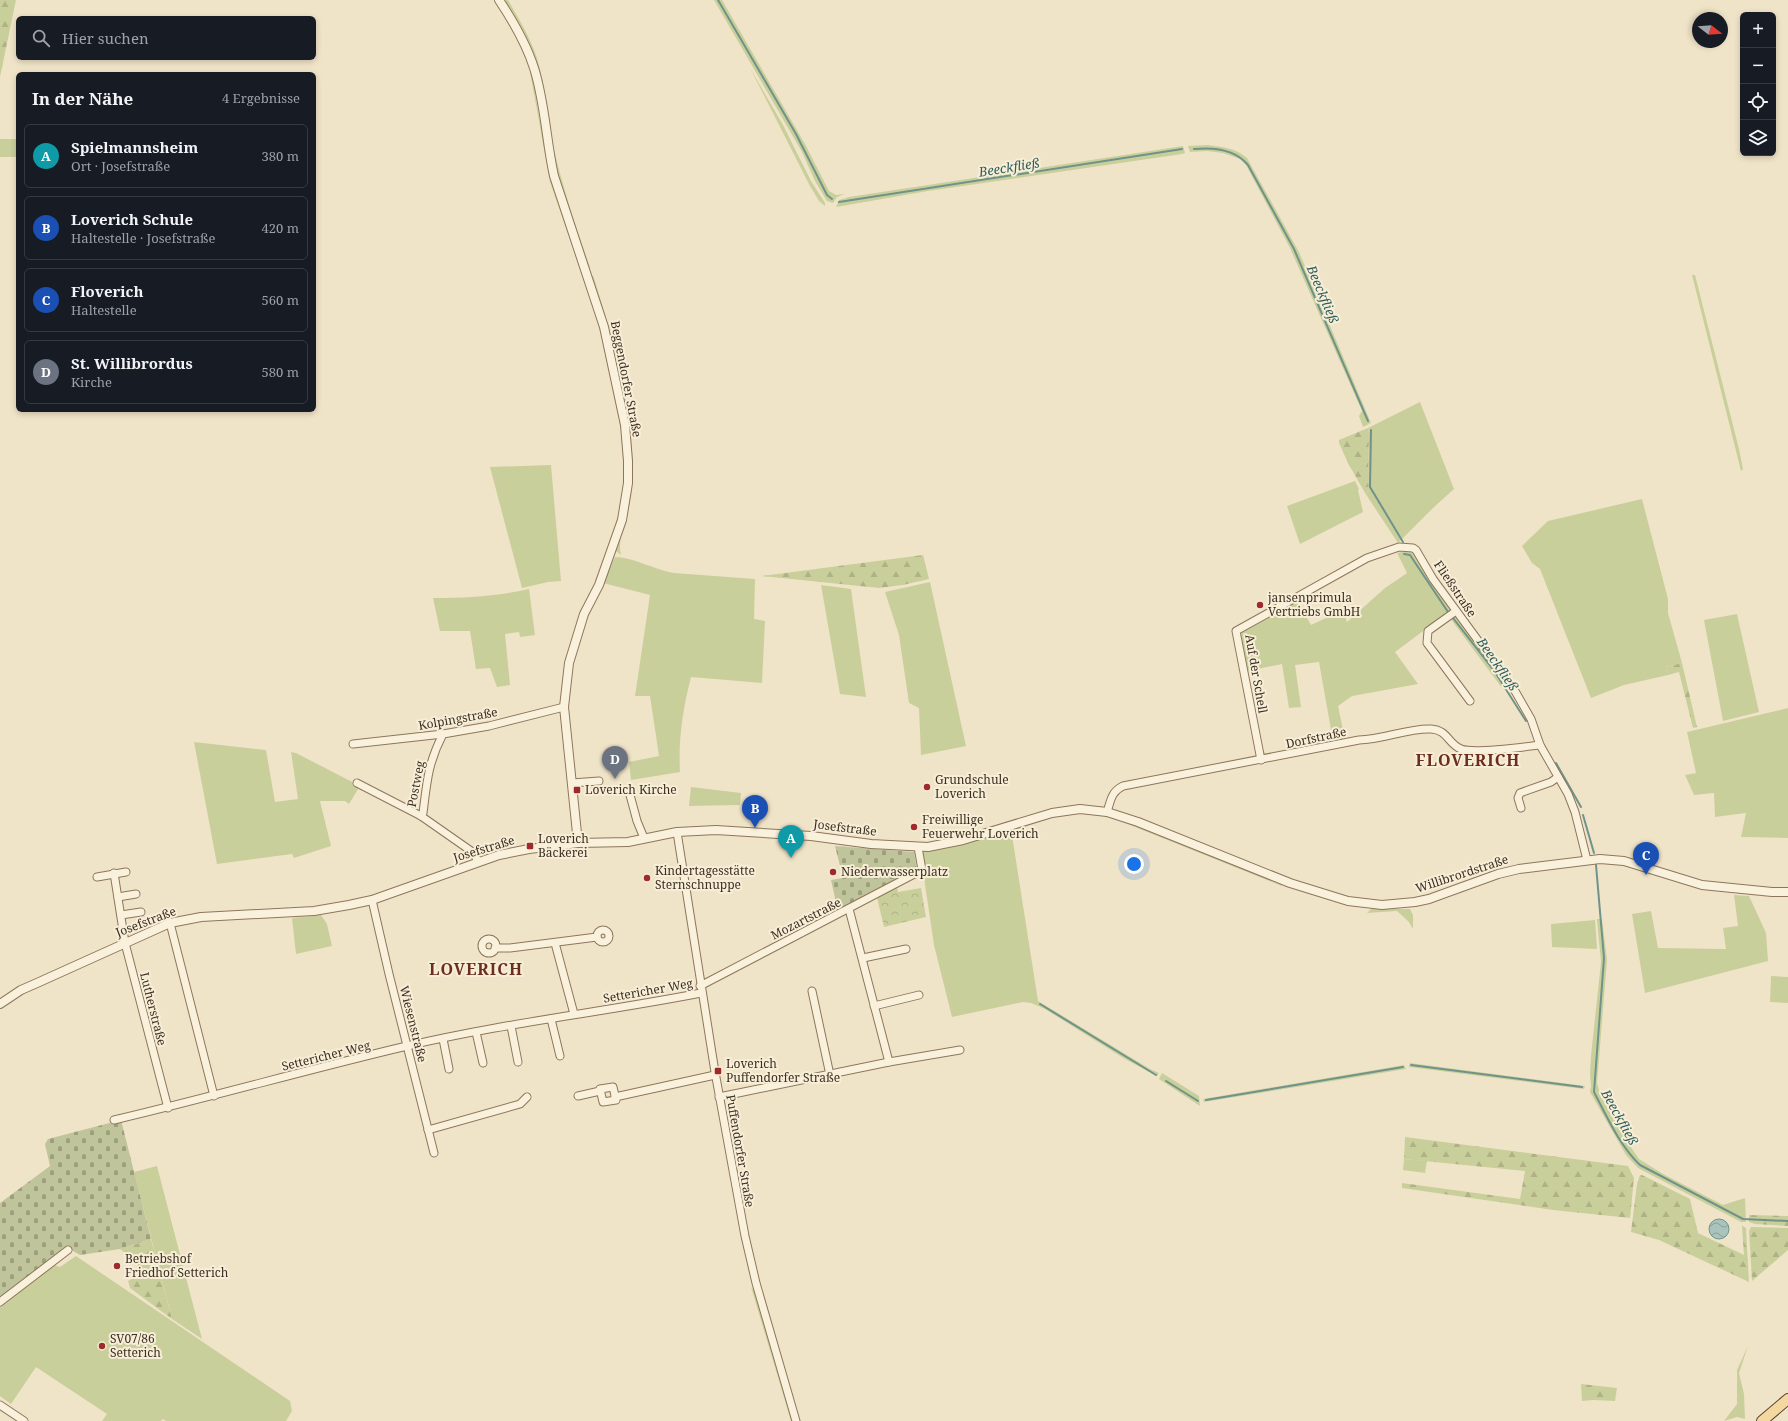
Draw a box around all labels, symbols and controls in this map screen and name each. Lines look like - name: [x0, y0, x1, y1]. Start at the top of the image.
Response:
- north arrow: [1692, 12, 1728, 48]
- map controls: [1740, 12, 1776, 156]
- button: +: [1740, 12, 1776, 48]
- search box: [16, 16, 316, 60]
- icon: search: [30, 27, 52, 49]
- text: Hier suchen: [62, 28, 149, 48]
- button: −: [1740, 48, 1776, 84]
- button: locate: [1740, 84, 1776, 120]
- text: In der Nähe: [32, 87, 133, 110]
- text: 4 Ergebnisse: [222, 89, 300, 107]
- button: layers: [1740, 120, 1776, 156]
- text: Spielmannsheim: [71, 137, 198, 157]
- text: A: [41, 147, 51, 165]
- text: 380 m: [262, 147, 299, 165]
- water label: Beeckfließ: [976, 153, 1041, 181]
- text: Ort · Josefstraße: [71, 157, 170, 175]
- text: Loverich Schule: [71, 209, 193, 229]
- text: B: [42, 219, 50, 237]
- text: 420 m: [262, 219, 299, 237]
- text: Haltestelle · Josefstraße: [71, 229, 215, 247]
- water label: Beeckfließ: [1302, 261, 1343, 326]
- text: Floverich: [71, 281, 144, 301]
- text: C: [42, 291, 50, 309]
- text: 560 m: [262, 291, 299, 309]
- text: Haltestelle: [71, 301, 137, 319]
- street label: Beggendorfer Straße: [607, 319, 646, 438]
- text: St. Willibrordus: [71, 353, 193, 373]
- text: D: [41, 363, 51, 381]
- text: 580 m: [262, 363, 299, 381]
- text: Kirche: [71, 373, 112, 391]
- street label: Fließstraße: [1430, 557, 1481, 620]
- place label: jansenprimula Vertriebs GmbH: [1267, 589, 1361, 620]
- marker: jansenprimula Vertriebs GmbH: [1255, 600, 1265, 610]
- street label: Auf der Schell: [1241, 633, 1272, 715]
- water label: Beeckfließ: [1472, 633, 1523, 694]
- street label: Kolpingstraße: [417, 703, 499, 734]
- street label: Dorfstraße: [1284, 723, 1348, 752]
- pin: D: [602, 746, 628, 779]
- district label: FLOVERICH: [1416, 749, 1520, 771]
- street label: Postweg: [403, 759, 428, 809]
- place label: Grundschule Loverich: [935, 771, 1009, 802]
- place label: Loverich Kirche: [585, 781, 677, 798]
- marker: Grundschule Loverich: [922, 782, 932, 792]
- marker: Loverich Kirche: [572, 785, 582, 795]
- pin: B: [742, 795, 768, 828]
- place label: Freiwillige Feuerwehr Loverich: [922, 811, 1039, 842]
- street label: Josefstraße: [812, 815, 878, 840]
- marker: Freiwillige Feuerwehr Loverich: [909, 822, 919, 832]
- pin: A: [778, 825, 804, 858]
- place label: Loverich Bäckerei: [538, 830, 589, 861]
- street label: Josefstraße: [450, 831, 517, 866]
- marker: Loverich Bäckerei: [525, 841, 535, 851]
- pin: C: [1633, 842, 1659, 875]
- street label: Willibrordstraße: [1413, 851, 1510, 897]
- your location: [1124, 854, 1144, 874]
- place label: Kindertagesstätte Sternschnuppe: [655, 862, 755, 893]
- place label: Niederwasserplatz: [841, 863, 948, 880]
- marker: Niederwasserplatz: [828, 867, 838, 877]
- marker: Kindertagesstätte Sternschnuppe: [642, 873, 652, 883]
- street label: Mozartstraße: [768, 894, 844, 944]
- street label: Josefstraße: [112, 902, 178, 941]
- district label: LOVERICH: [429, 958, 523, 980]
- street label: Lutherstraße: [136, 970, 171, 1047]
- street label: Settericher Weg: [602, 974, 695, 1007]
- street label: Wiesenstraße: [396, 984, 431, 1064]
- street label: Settericher Weg: [280, 1036, 372, 1075]
- place label: Loverich Puffendorfer Straße: [726, 1055, 840, 1086]
- marker: Loverich Puffendorfer Straße: [713, 1066, 723, 1076]
- water label: Beeckfließ: [1597, 1085, 1643, 1148]
- street label: Puffendorfer Straße: [722, 1093, 759, 1209]
- place label: Betriebshof Friedhof Setterich: [125, 1250, 229, 1281]
- marker: Betriebshof Friedhof Setterich: [112, 1261, 122, 1271]
- place label: SV07/86 Setterich: [110, 1330, 161, 1361]
- marker: SV07/86 Setterich: [97, 1341, 107, 1351]

